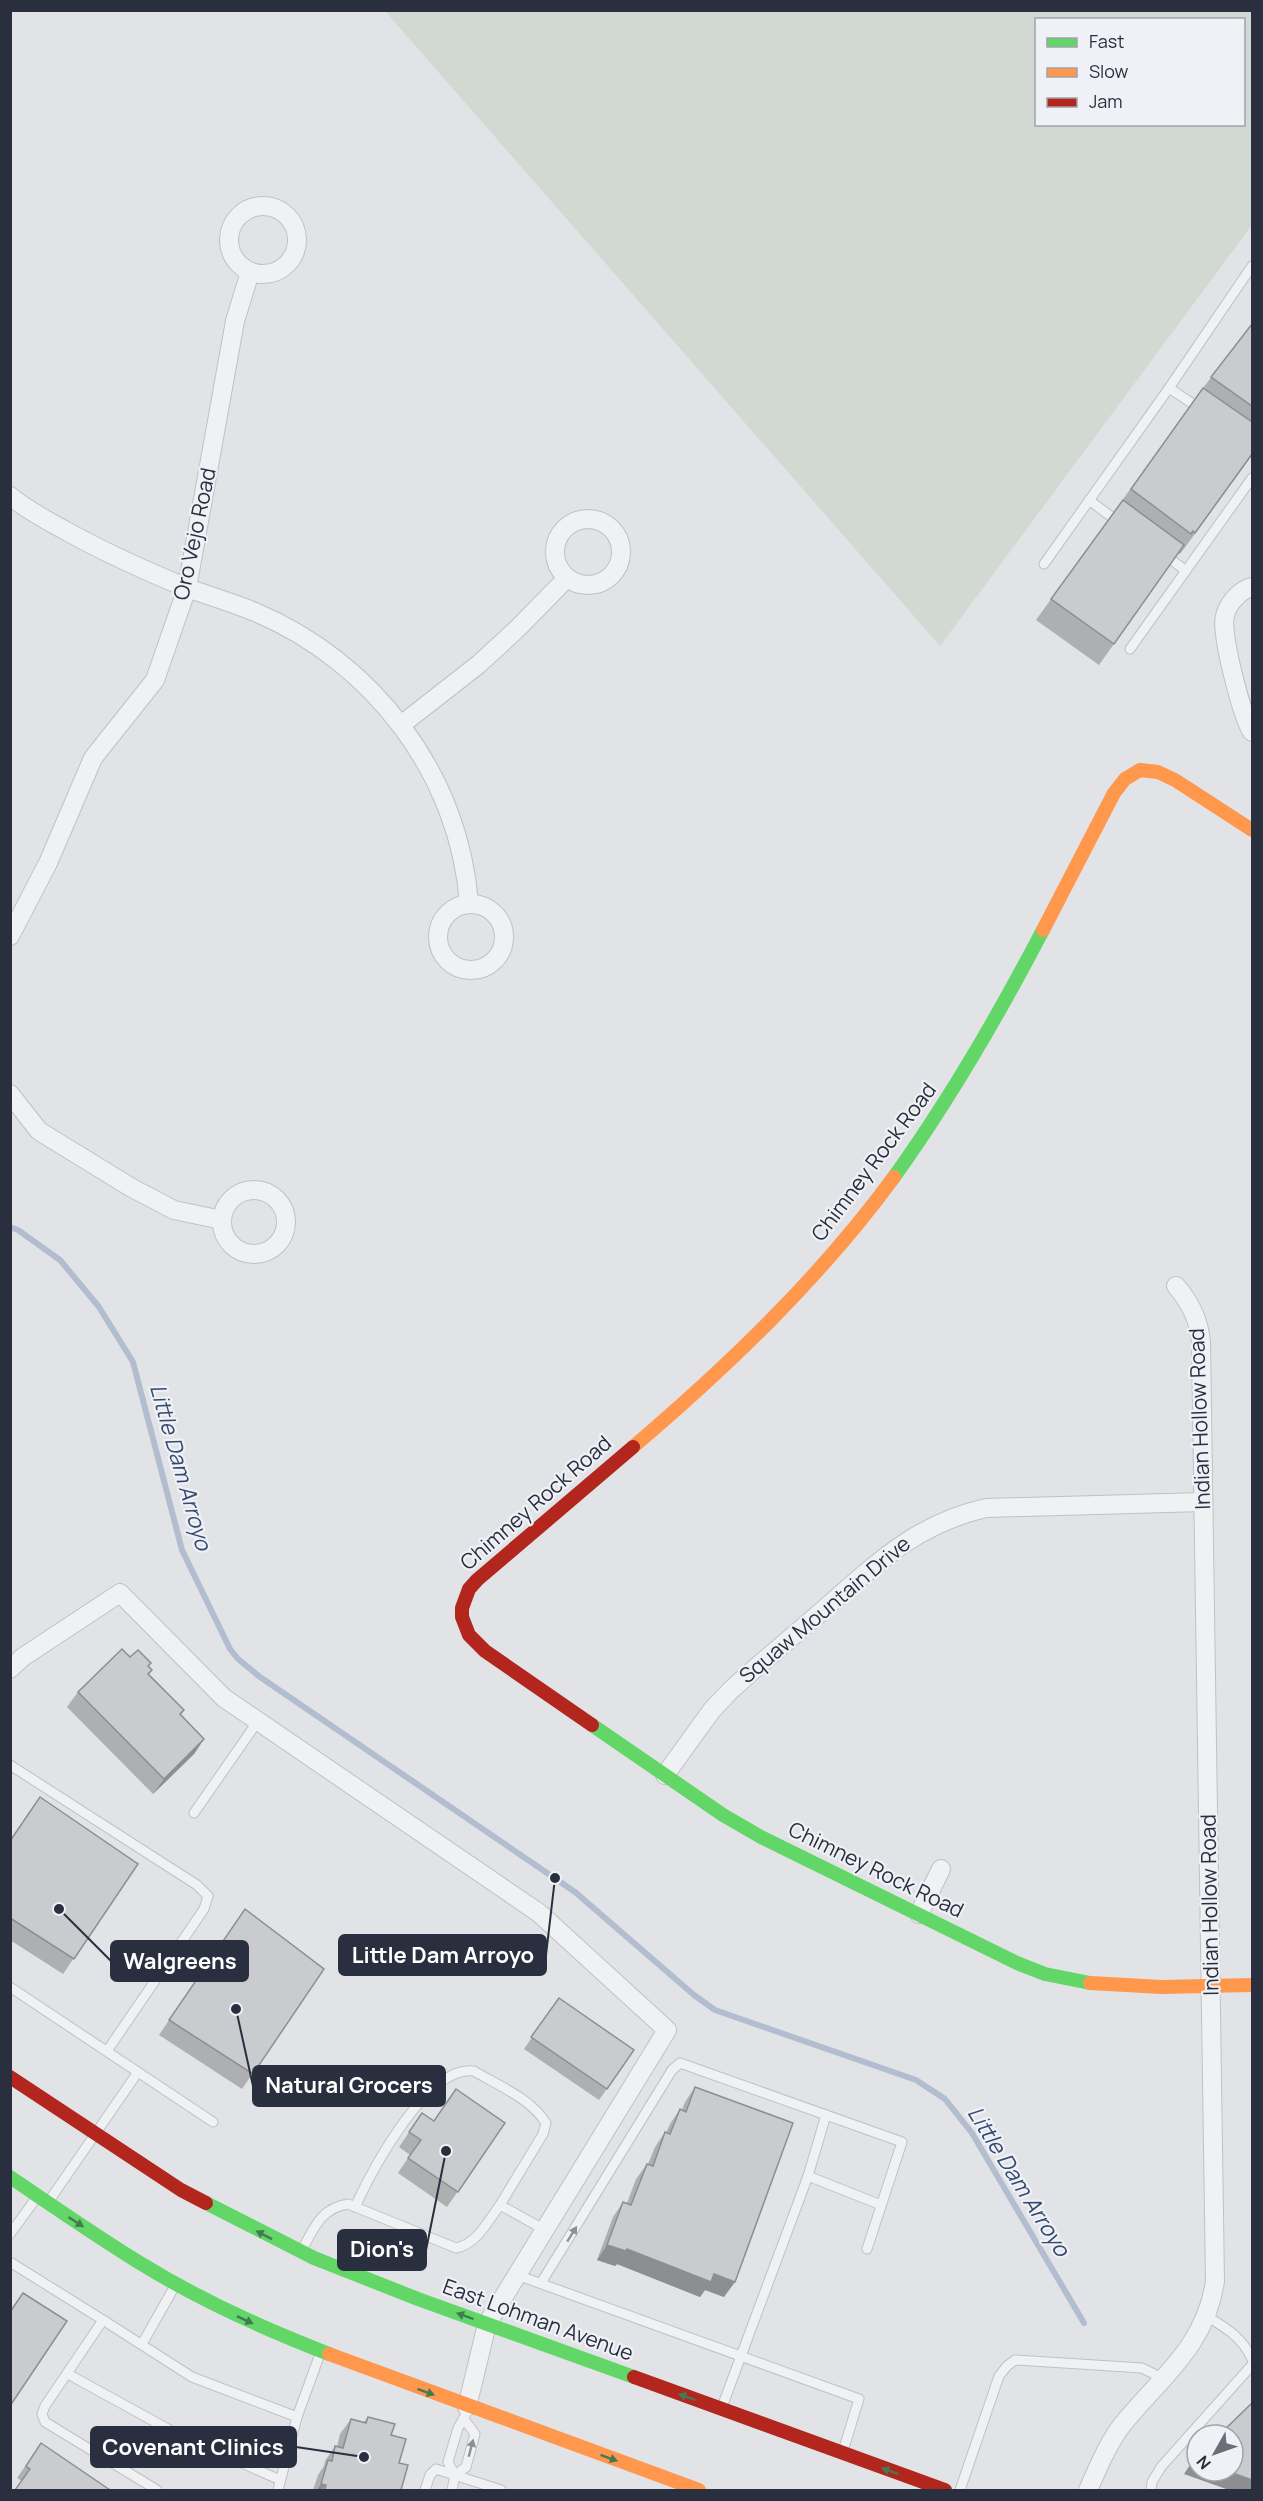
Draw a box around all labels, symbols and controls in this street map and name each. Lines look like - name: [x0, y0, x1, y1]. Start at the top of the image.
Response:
- legend: [1035, 18, 1245, 126]
- text: Fast: [1089, 29, 1124, 53]
- text: Slow: [1089, 59, 1129, 83]
- text: Jam: [1089, 89, 1123, 113]
- street label: Oro Vejo Road: [166, 465, 222, 602]
- street label: Chimney Rock Road: [804, 1076, 942, 1246]
- street label: Indian Hollow Road: [1182, 1328, 1216, 1510]
- water label: Little Dam Arroyo: [143, 1380, 220, 1555]
- street label: Chimney Rock Road: [454, 1429, 617, 1576]
- street label: Squaw Mountain Drive: [733, 1529, 916, 1689]
- street label: Indian Hollow Road: [1193, 1814, 1225, 1996]
- street label: Chimney Rock Road: [784, 1815, 969, 1924]
- callout: Little Dam Arroyo: [339, 1935, 546, 1975]
- text: Little Dam Arroyo: [352, 1940, 534, 1970]
- callout: Walgreens: [111, 1941, 248, 1981]
- text: Walgreens: [123, 1946, 237, 1976]
- callout: Natural Grocers: [253, 2066, 445, 2106]
- text: Natural Grocers: [265, 2070, 433, 2100]
- water label: Little Dam Arroyo: [961, 2100, 1078, 2263]
- one-way arrow: [68, 2216, 84, 2227]
- one-way arrow: [567, 2226, 578, 2242]
- one-way arrow: [256, 2230, 273, 2240]
- callout: Dion's: [338, 2230, 426, 2270]
- text: Dion's: [350, 2234, 414, 2264]
- street label: East Lohman Avenue: [439, 2272, 638, 2367]
- one-way arrow: [455, 2310, 473, 2320]
- one-way arrow: [236, 2315, 253, 2324]
- one-way arrow: [417, 2387, 435, 2397]
- one-way arrow: [678, 2391, 696, 2401]
- north arrow: [1185, 2423, 1245, 2483]
- callout: Covenant Clinics: [91, 2427, 296, 2467]
- text: Covenant Clinics: [102, 2432, 284, 2462]
- one-way arrow: [466, 2439, 476, 2457]
- text: N: [1191, 2451, 1216, 2474]
- one-way arrow: [600, 2454, 618, 2463]
- one-way arrow: [881, 2465, 899, 2475]

